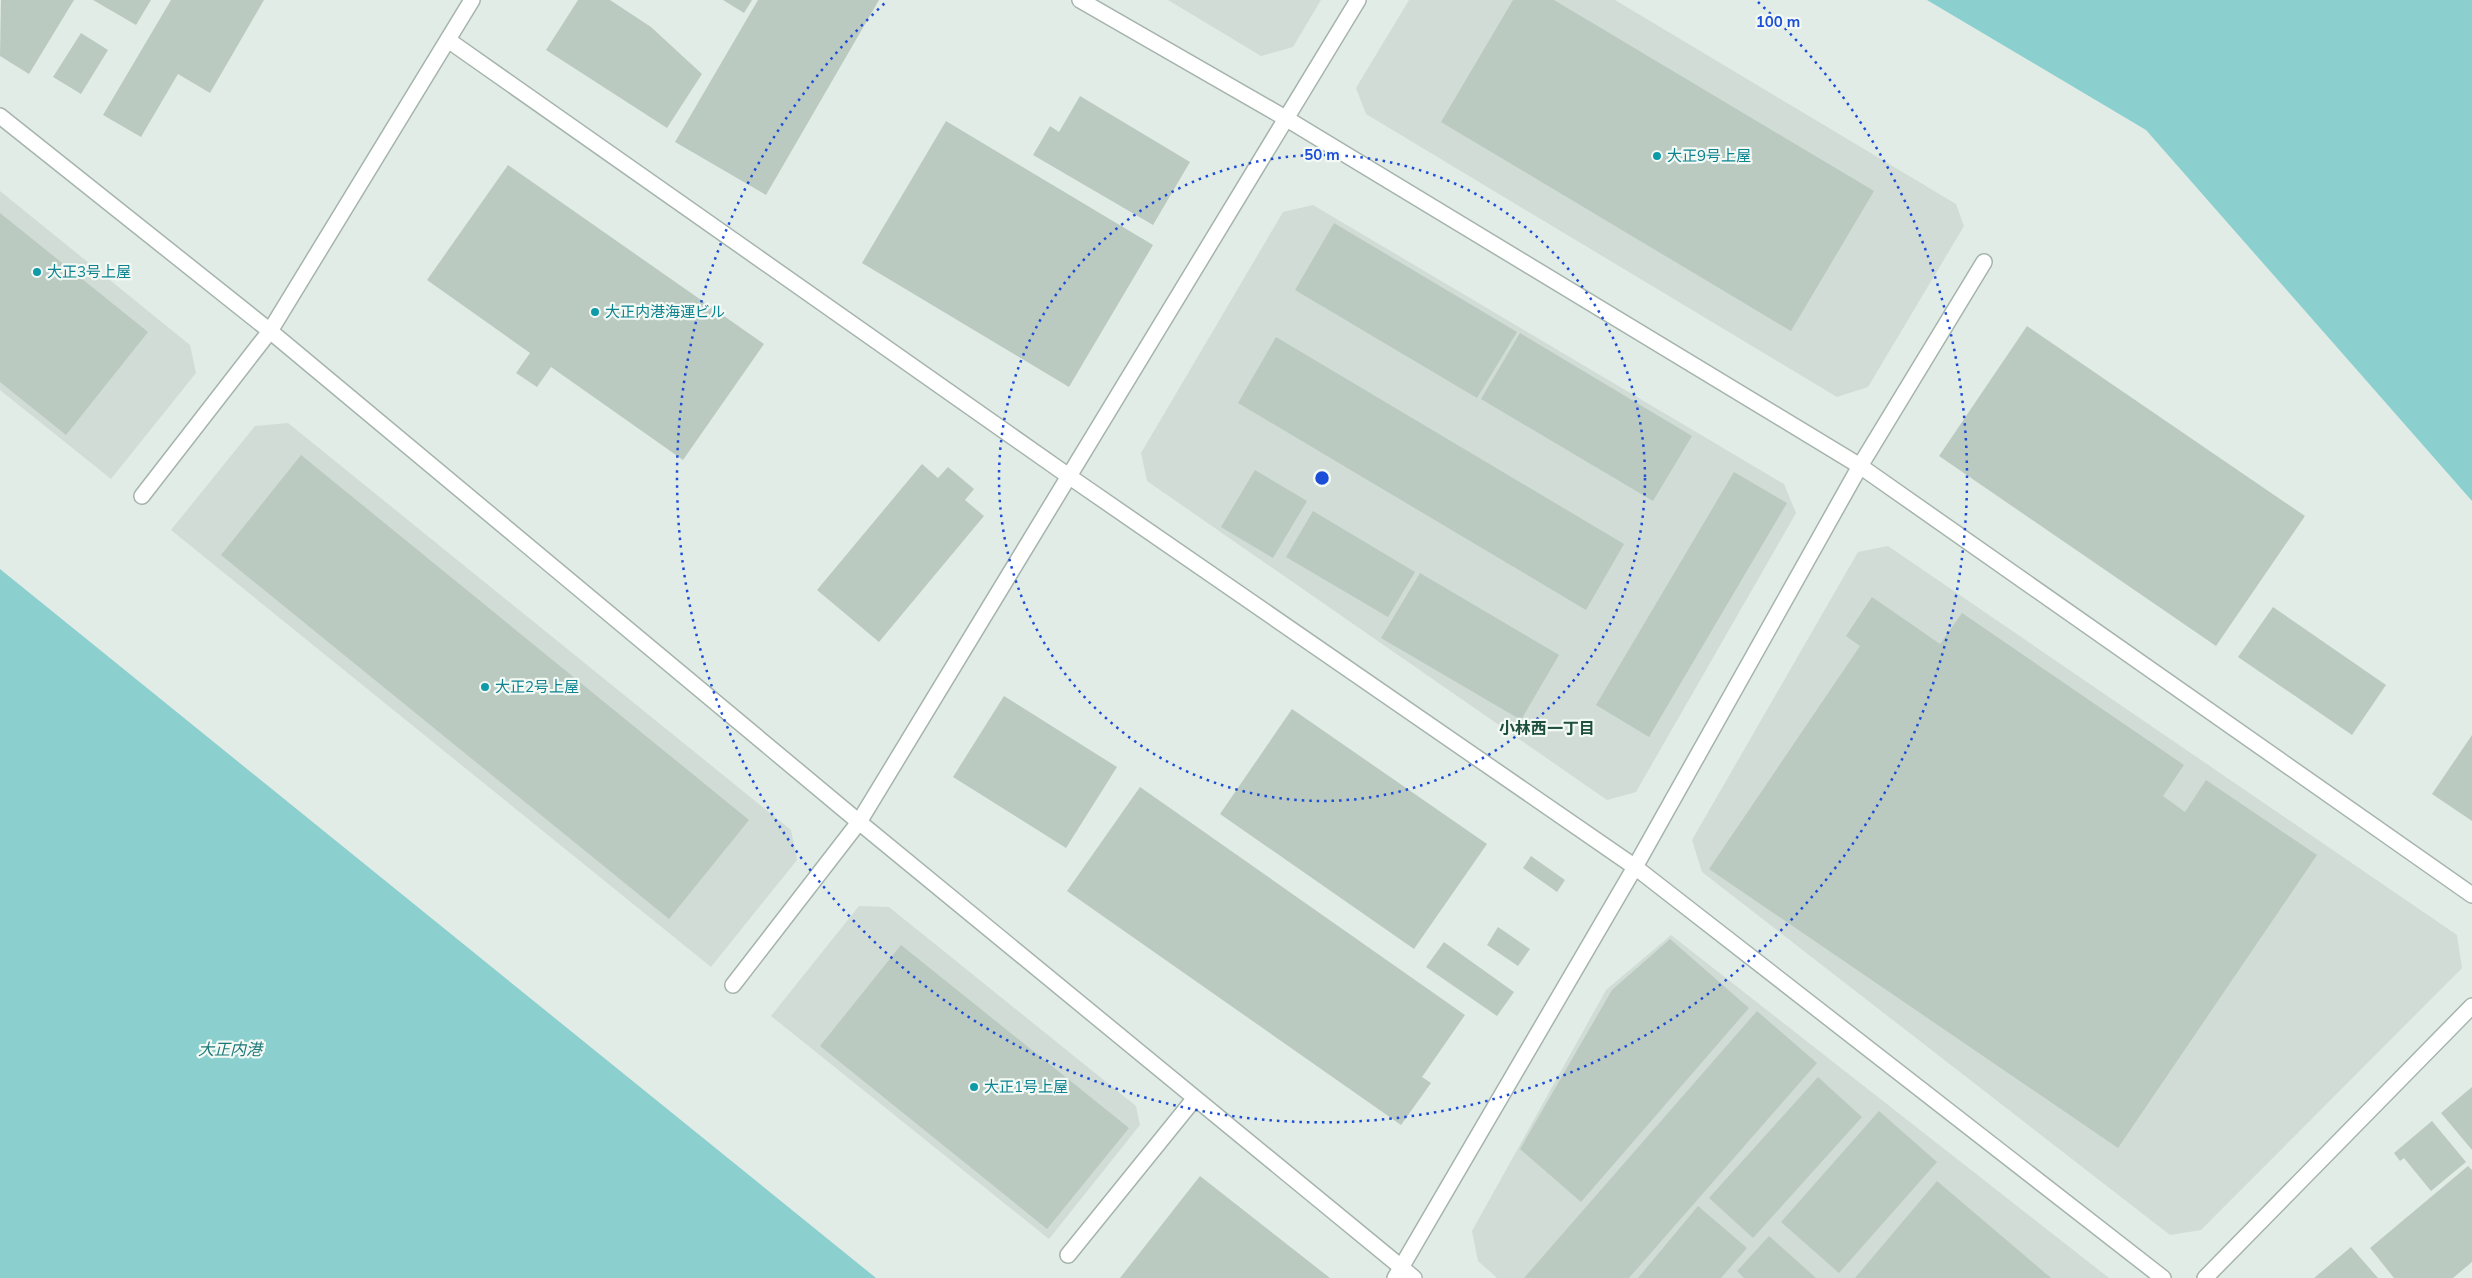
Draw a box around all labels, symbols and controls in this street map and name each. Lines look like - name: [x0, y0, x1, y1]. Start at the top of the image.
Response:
- text: 100 m: [1756, 12, 1800, 31]
- text: 50 m: [1304, 145, 1340, 164]
- place label: 大正9号上屋: [1667, 146, 1751, 165]
- marker: 大正9号上屋: [1651, 150, 1663, 162]
- place label: 大正3号上屋: [47, 262, 131, 281]
- marker: 大正3号上屋: [31, 266, 43, 278]
- place label: 大正内港海運ビル: [605, 302, 725, 321]
- marker: 大正内港海運ビル: [589, 306, 601, 318]
- centre of rings: [1313, 469, 1331, 487]
- place label: 大正2号上屋: [495, 677, 579, 696]
- marker: 大正2号上屋: [479, 681, 491, 693]
- district label: 小林西一丁目: [1499, 718, 1595, 738]
- water label: 大正内港: [198, 1039, 264, 1059]
- place label: 大正1号上屋: [984, 1077, 1068, 1096]
- marker: 大正1号上屋: [968, 1081, 980, 1093]

